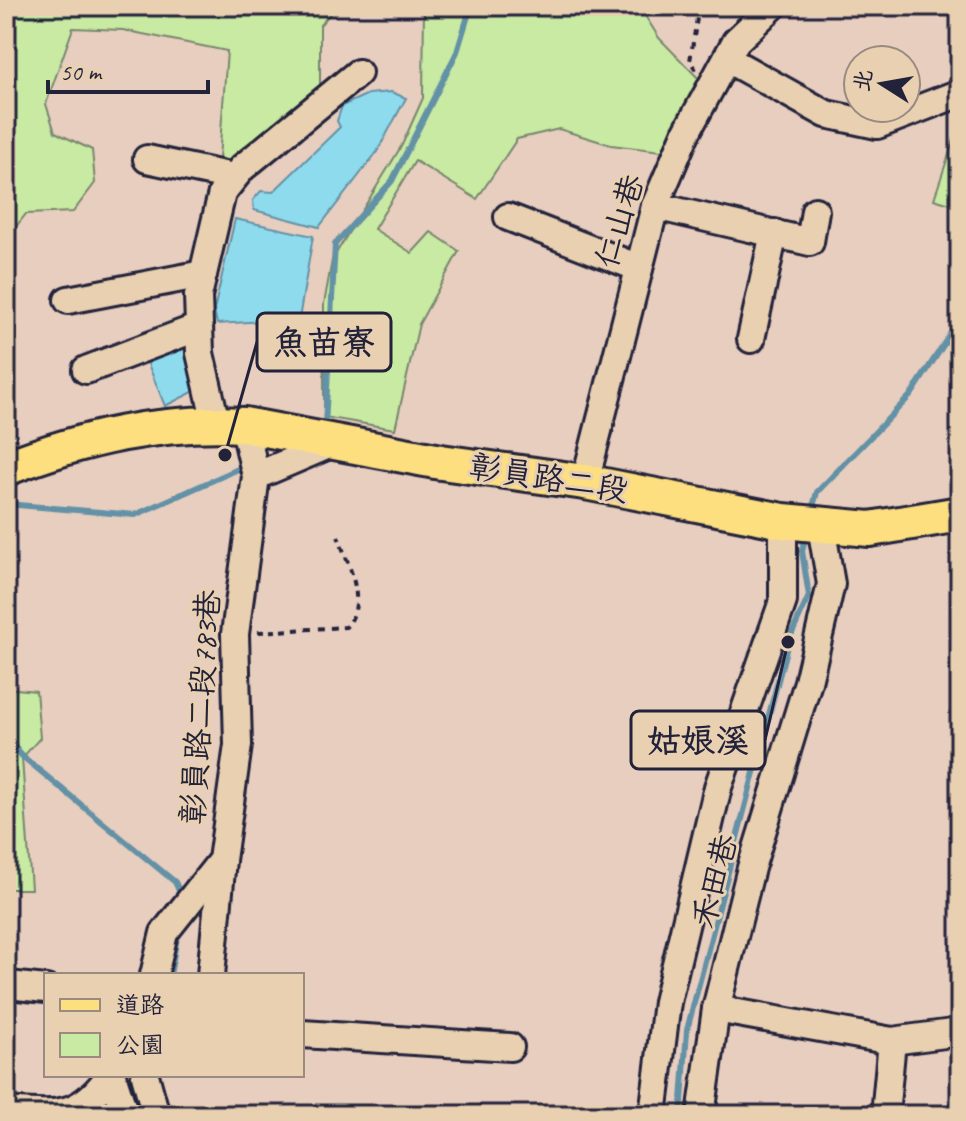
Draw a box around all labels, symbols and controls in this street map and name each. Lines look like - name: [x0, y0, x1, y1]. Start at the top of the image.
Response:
- scale bar: [48, 44, 208, 94]
- north arrow: [842, 44, 922, 124]
- text: 50 m: [60, 57, 103, 87]
- text: 北: [848, 67, 879, 94]
- street label: 仁山巷: [586, 169, 653, 273]
- callout: 魚苗寮: [257, 313, 391, 371]
- text: 魚苗寮: [273, 321, 375, 364]
- street label: 彰員路二段: [467, 446, 631, 511]
- street label: 彰員路二段783巷: [172, 588, 229, 826]
- callout: 姑娘溪: [631, 711, 765, 769]
- text: 姑娘溪: [647, 719, 749, 762]
- street label: 禾田巷: [682, 829, 747, 933]
- legend: [44, 973, 304, 1077]
- text: 道路: [116, 990, 164, 1020]
- text: 公園: [116, 1030, 164, 1060]

